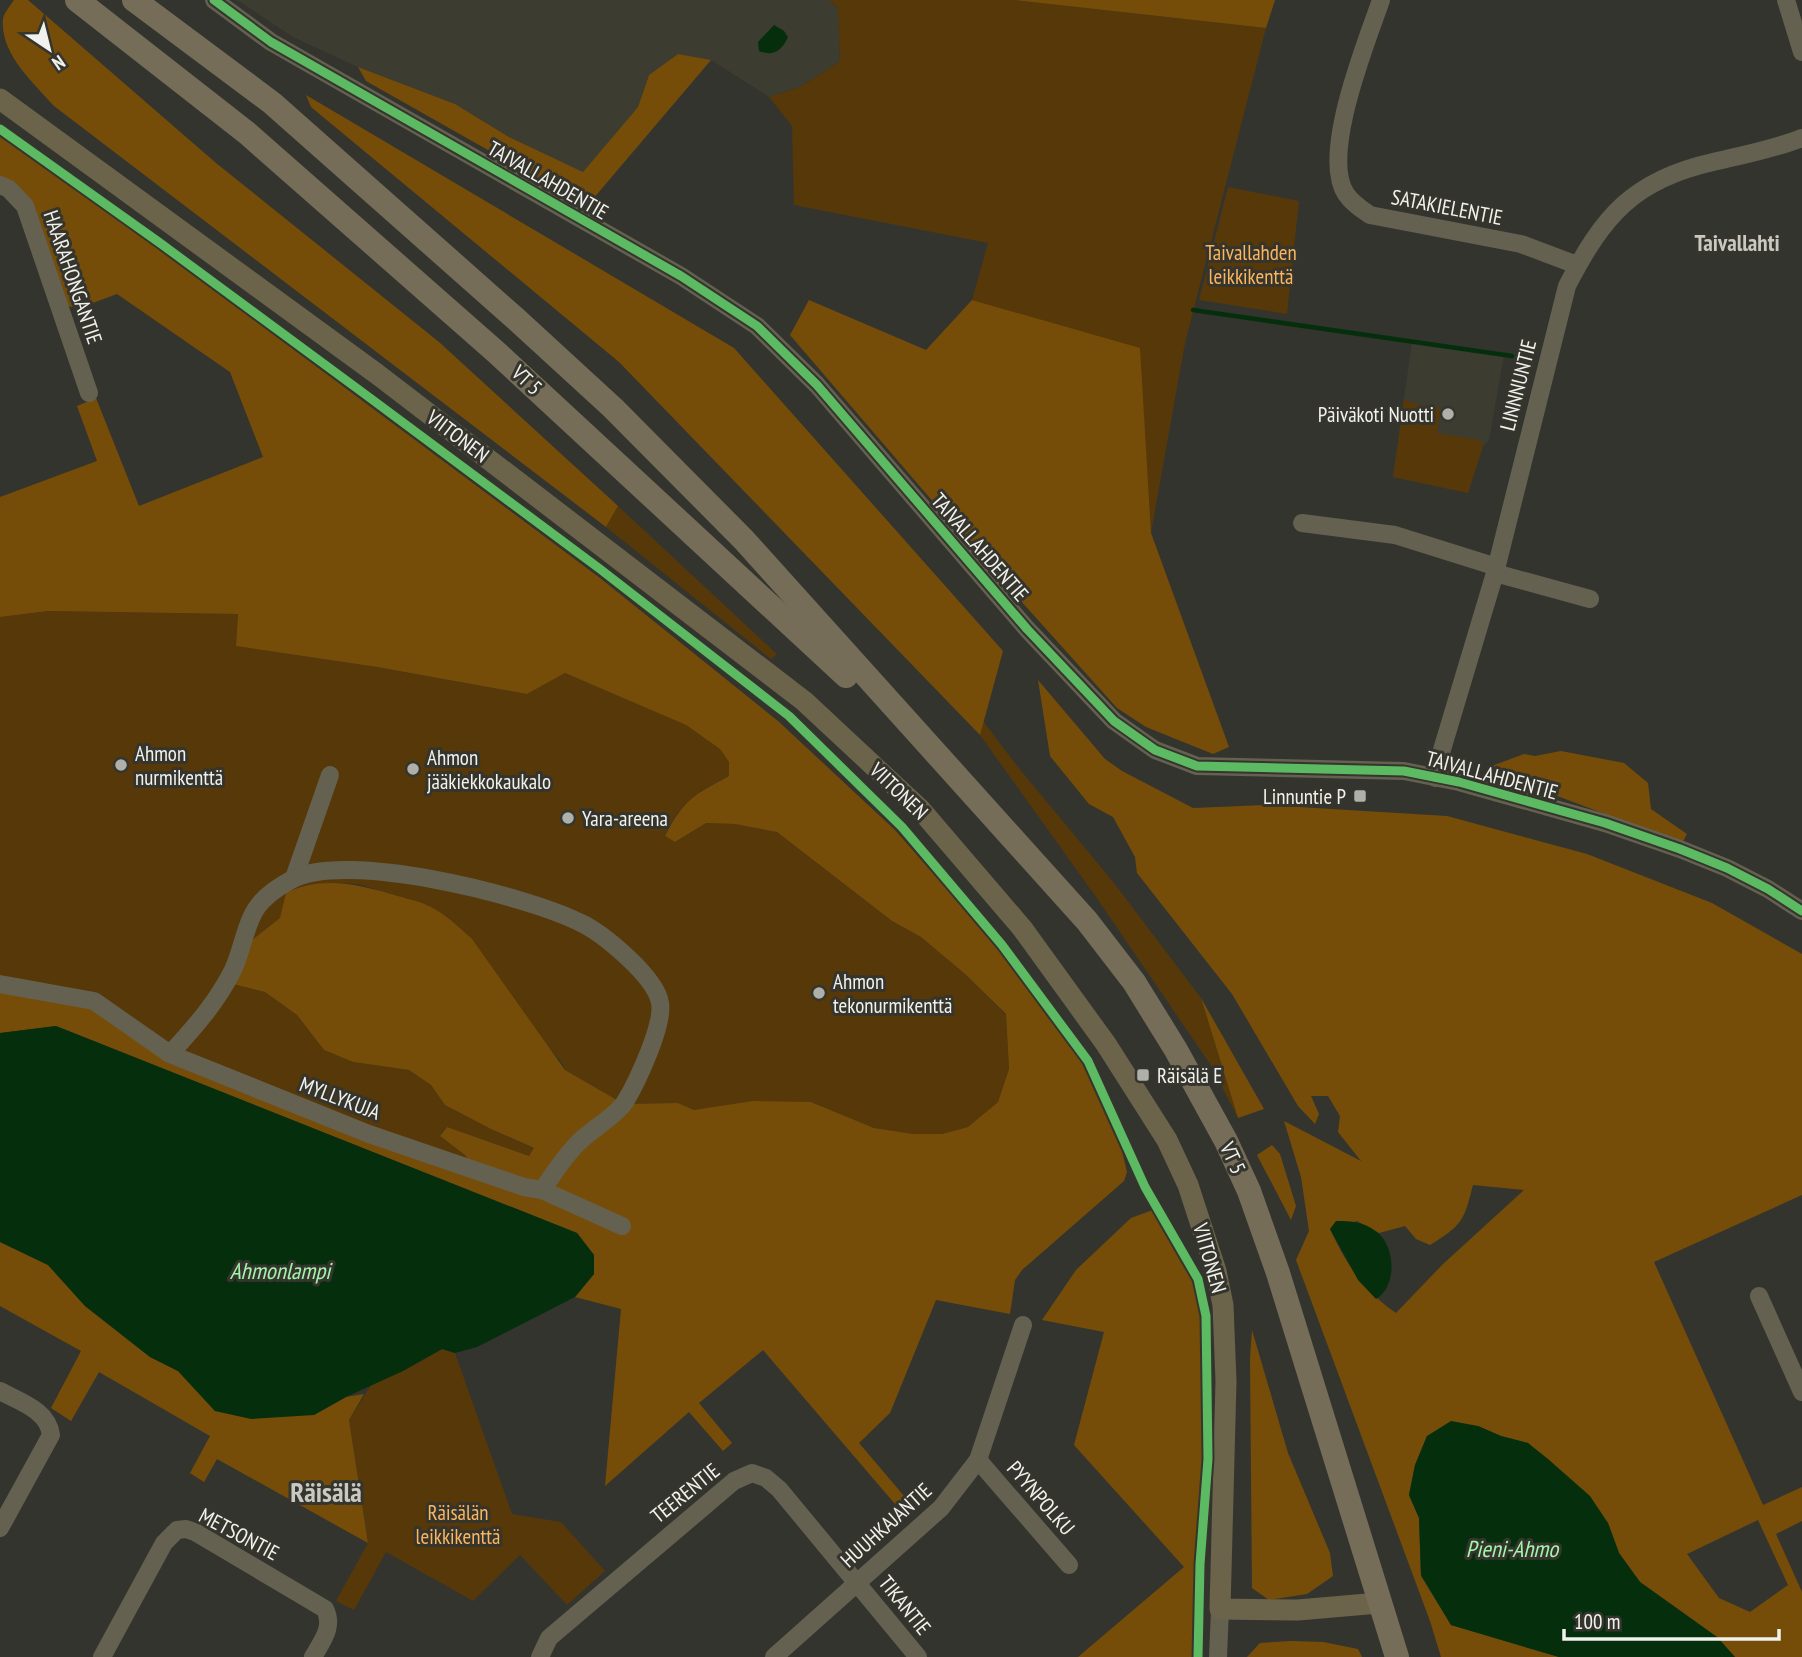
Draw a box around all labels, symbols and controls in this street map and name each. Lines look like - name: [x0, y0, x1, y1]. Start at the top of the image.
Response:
- north arrow: [14, 14, 84, 84]
- text: N: [48, 50, 70, 76]
- street label: TAIVALLAHDENTIE: [483, 134, 613, 226]
- street label: SATAKIELENTIE: [1389, 183, 1505, 231]
- street label: HAARAHONGANTIE: [38, 207, 108, 347]
- district label: Taivallahti: [1694, 228, 1780, 257]
- park label: Taivallahden leikkikenttä: [1205, 239, 1297, 290]
- street label: LINNNUNTIE: [1494, 337, 1542, 433]
- street label: VT 5: [505, 358, 548, 401]
- place label: Päiväkoti Nuotti: [1318, 401, 1434, 428]
- street label: VIITONEN: [421, 403, 495, 468]
- marker: Päiväkoti Nuotti: [1440, 406, 1456, 422]
- street label: TAIVALLAHDENTIE: [925, 487, 1035, 607]
- place label: Ahmon nurmikenttä: [135, 740, 223, 791]
- place label: Ahmon jääkiekkokaukalo: [427, 744, 551, 795]
- street label: TAIVALLAHDENTIE: [1423, 744, 1561, 806]
- street label: VIITONEN: [863, 756, 934, 825]
- marker: Ahmon nurmikenttä: [113, 757, 129, 773]
- marker: Ahmon jääkiekkokaukalo: [405, 761, 421, 777]
- place label: Linnuntie P: [1263, 783, 1346, 810]
- marker: Linnuntie P: [1352, 788, 1368, 804]
- place label: Yara-areena: [582, 805, 668, 832]
- marker: Yara-areena: [560, 810, 576, 826]
- place label: Ahmon tekonurmikenttä: [833, 968, 952, 1019]
- marker: Ahmon tekonurmikenttä: [811, 985, 827, 1001]
- place label: Räisälä E: [1157, 1062, 1222, 1089]
- marker: Räisälä E: [1135, 1067, 1151, 1083]
- street label: MYLLYKUJA: [296, 1070, 384, 1126]
- street label: VT 5: [1214, 1137, 1252, 1178]
- street label: VIITONEN: [1187, 1219, 1233, 1296]
- water label: Ahmonlampi: [230, 1256, 333, 1285]
- street label: PYYNPOLKU: [1001, 1455, 1081, 1541]
- street label: TEERENTIE: [645, 1457, 725, 1529]
- district label: Räisälä: [290, 1473, 362, 1510]
- street label: HUUHKAJANTIE: [835, 1477, 937, 1573]
- park label: Räisälän leikkikenttä: [416, 1499, 500, 1550]
- street label: METSONTIE: [194, 1502, 284, 1566]
- water label: Pieni-Ahmo: [1466, 1534, 1560, 1563]
- street label: TIKANTIE: [873, 1570, 937, 1640]
- scale bar: [1564, 1598, 1779, 1642]
- text: 100 m: [1574, 1608, 1620, 1635]

